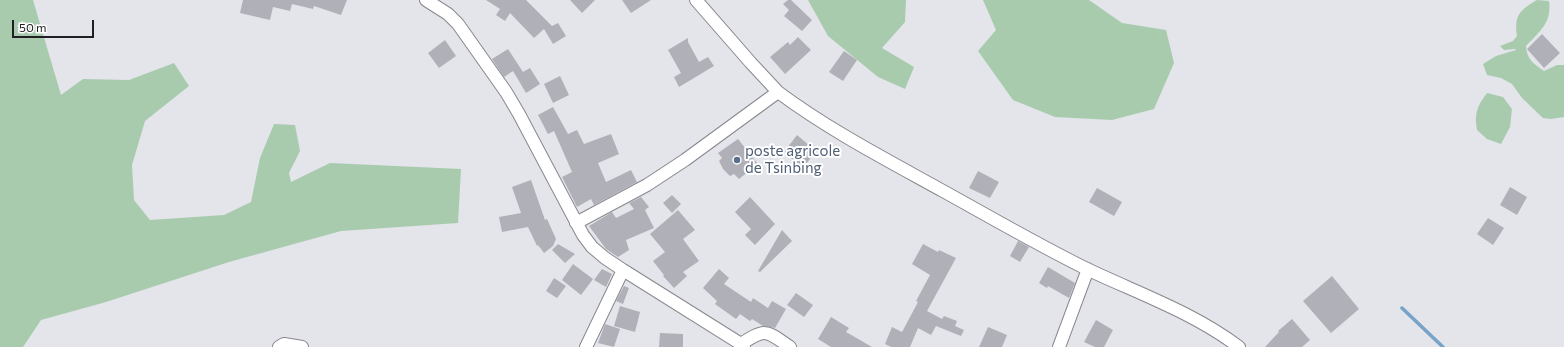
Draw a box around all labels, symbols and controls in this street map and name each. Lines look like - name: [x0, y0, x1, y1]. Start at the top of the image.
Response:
- scale bar: [14, 12, 96, 38]
- text: 50 m: [19, 20, 47, 34]
- place label: poste agricole de Tsinbing: [745, 142, 840, 177]
- marker: poste agricole de Tsinbing: [732, 155, 742, 165]

